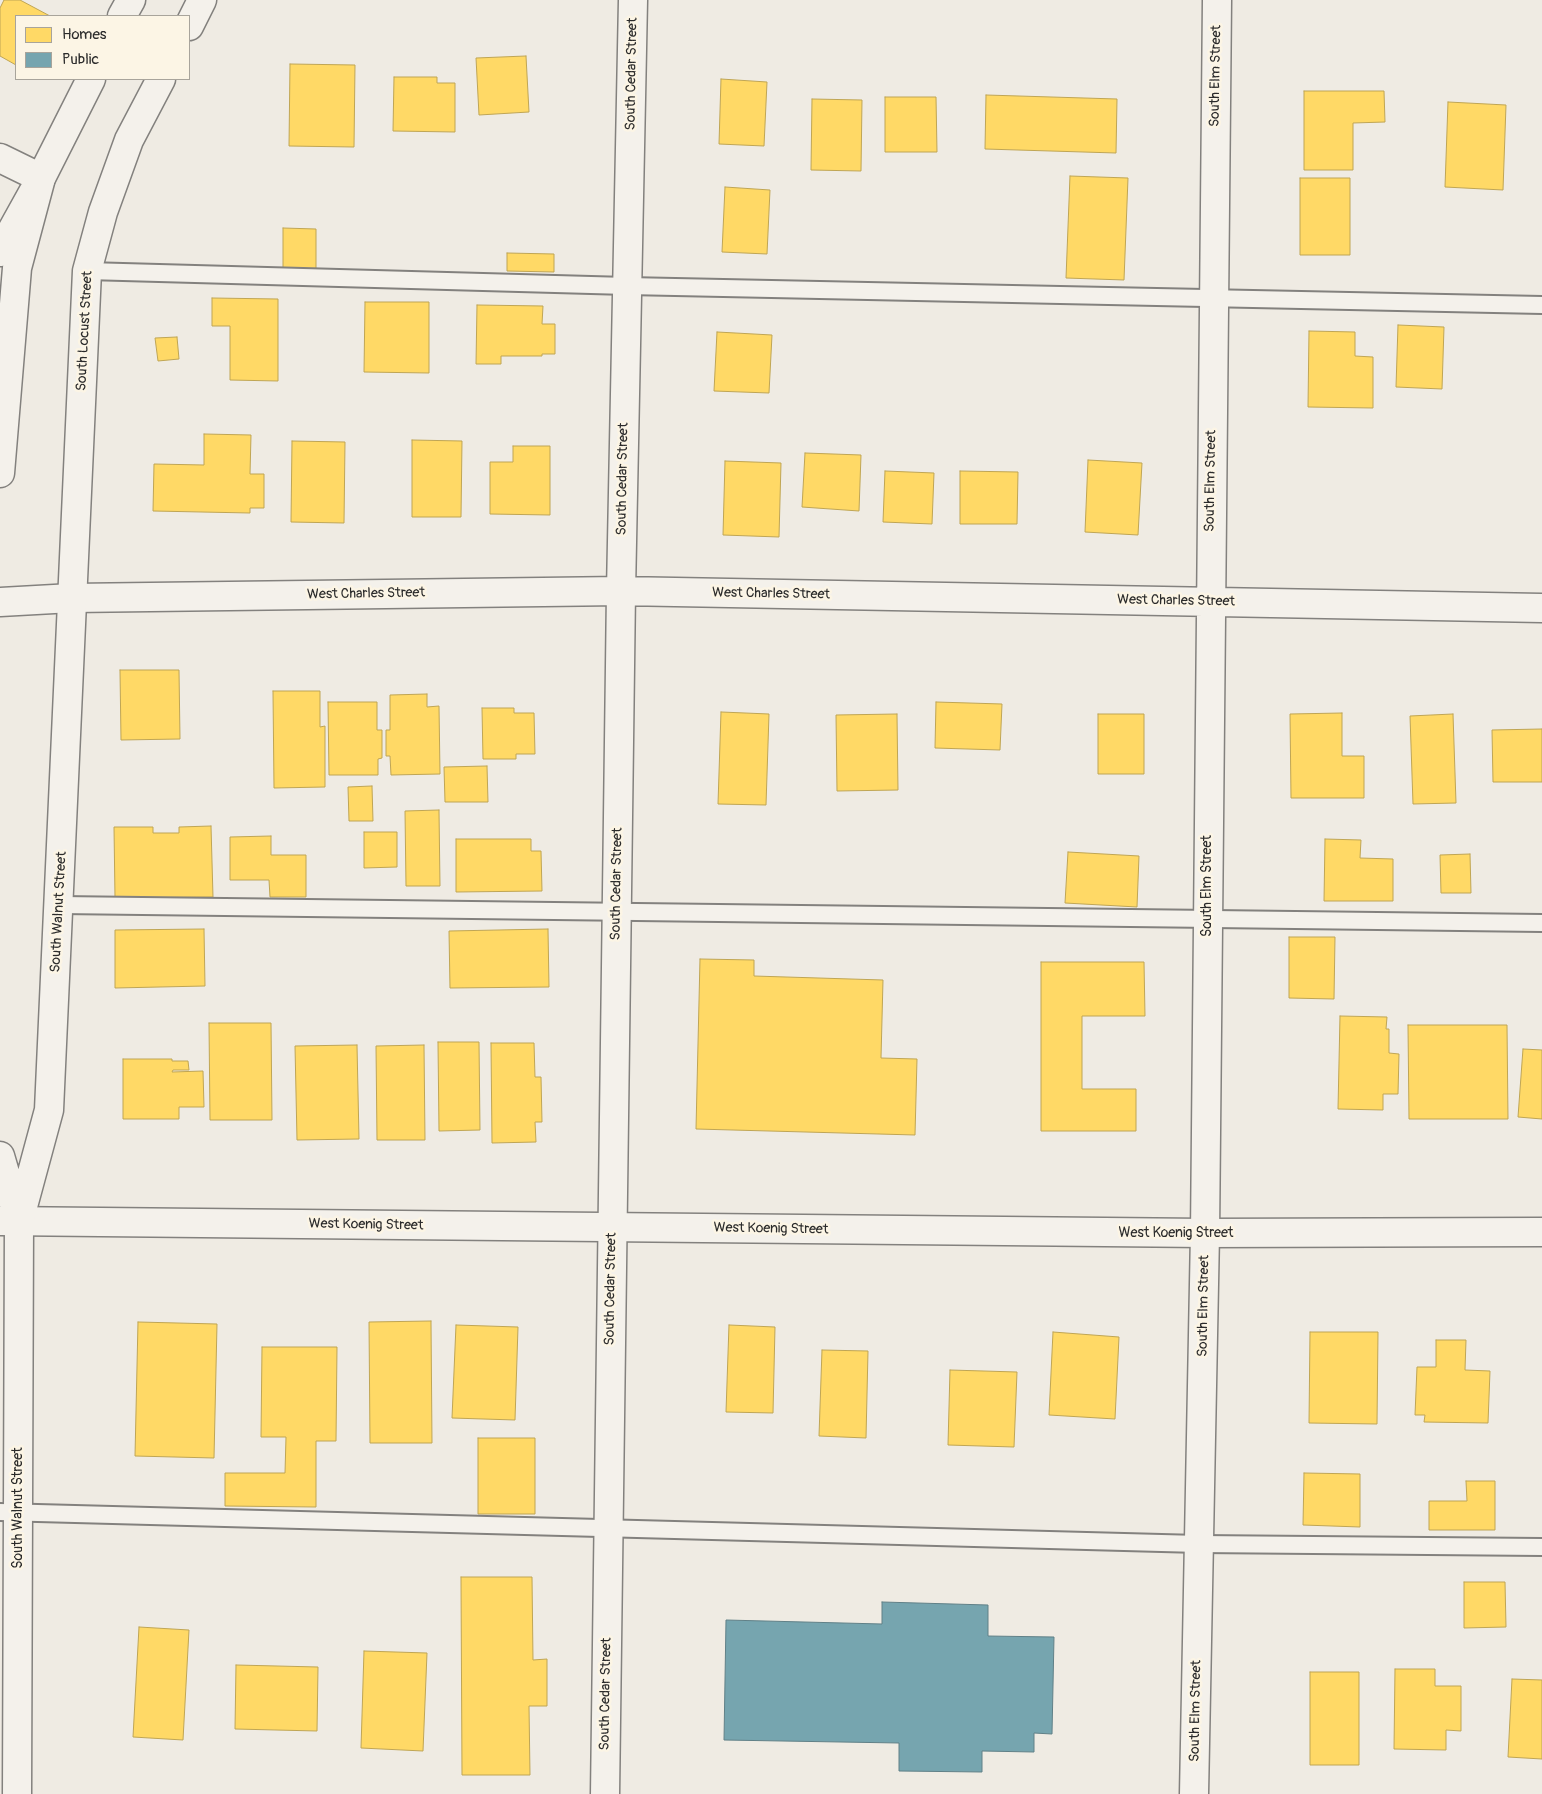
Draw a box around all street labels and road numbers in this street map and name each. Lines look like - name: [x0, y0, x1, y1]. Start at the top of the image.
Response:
- street label: South Cedar Street: [623, 17, 641, 131]
- street label: South Elm Street: [1207, 25, 1225, 127]
- street label: South Locust Street: [73, 270, 97, 392]
- street label: South Cedar Street: [614, 422, 632, 536]
- street label: South Elm Street: [1202, 430, 1220, 532]
- street label: West Charles Street: [307, 585, 425, 603]
- street label: West Charles Street: [712, 585, 830, 603]
- street label: West Charles Street: [1117, 592, 1235, 610]
- street label: South Cedar Street: [608, 827, 626, 941]
- street label: South Elm Street: [1199, 835, 1215, 937]
- street label: South Walnut Street: [47, 851, 71, 973]
- street label: West Koenig Street: [308, 1216, 424, 1234]
- street label: West Koenig Street: [713, 1220, 829, 1238]
- street label: West Koenig Street: [1119, 1225, 1233, 1241]
- street label: South Cedar Street: [602, 1232, 620, 1346]
- street label: South Elm Street: [1195, 1255, 1213, 1357]
- street label: South Walnut Street: [10, 1447, 26, 1569]
- street label: South Cedar Street: [597, 1637, 615, 1751]
- street label: South Elm Street: [1187, 1660, 1205, 1762]

